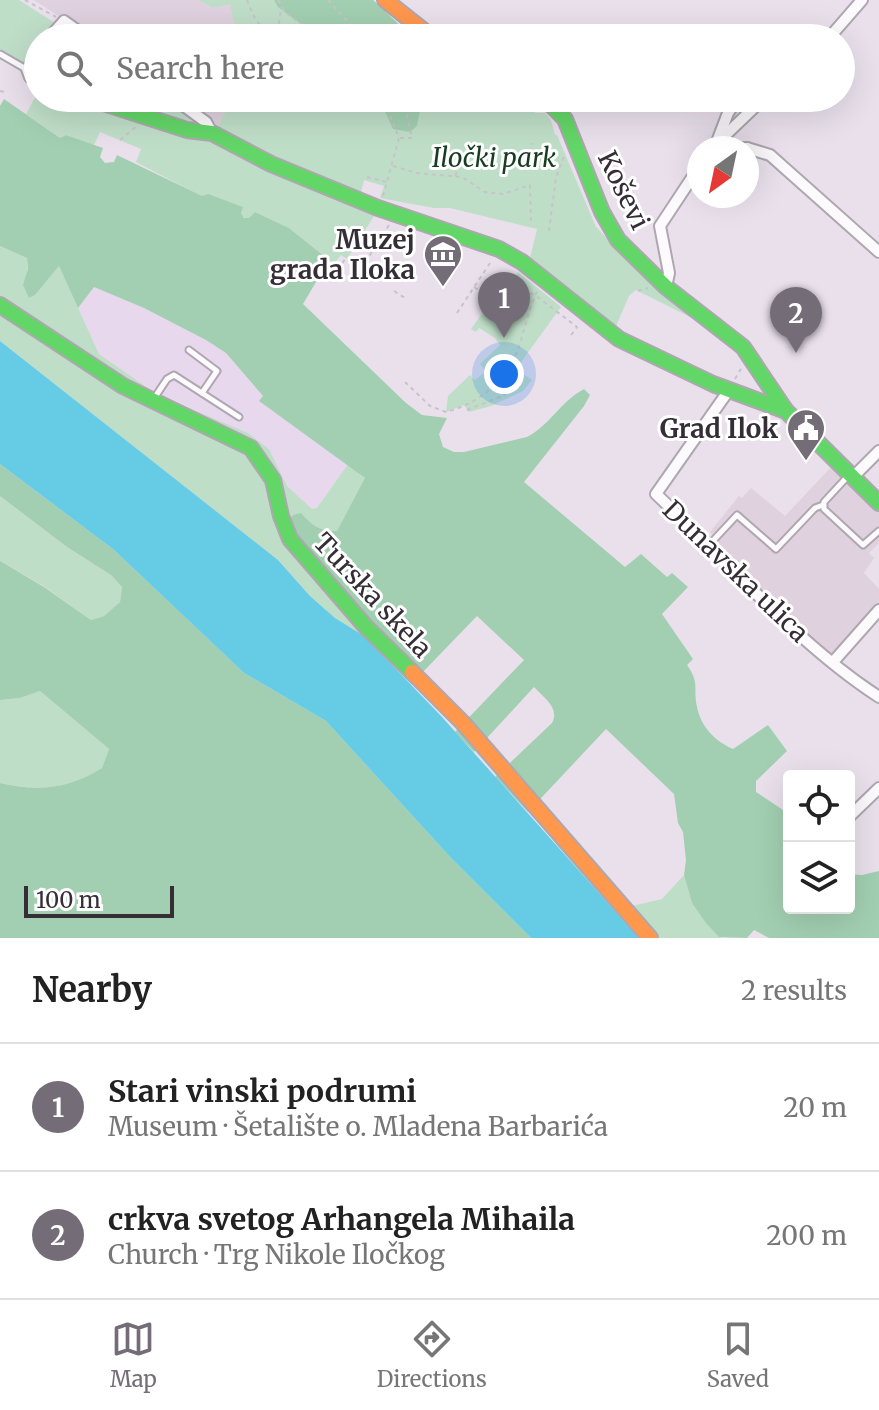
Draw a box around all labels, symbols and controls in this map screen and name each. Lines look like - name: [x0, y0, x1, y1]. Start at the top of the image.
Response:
- search box: [24, 24, 855, 112]
- icon: search: [52, 46, 96, 90]
- text: Search here: [116, 49, 284, 87]
- north arrow: [687, 136, 759, 208]
- park label: Iločki park: [432, 141, 556, 174]
- street label: Koševi: [591, 145, 657, 235]
- place label: Muzej grada Iloka: [270, 223, 415, 286]
- museum icon: Muzej grada Iloka: [422, 233, 464, 288]
- pin: 1: [478, 272, 530, 338]
- pin: 2: [770, 287, 822, 353]
- your location: [484, 354, 524, 394]
- public building icon: Grad Ilok: [785, 407, 827, 462]
- place label: Grad Ilok: [660, 412, 778, 445]
- street label: Dunavska ulica: [656, 493, 816, 649]
- street label: Turska skela: [307, 526, 439, 664]
- map controls: [783, 770, 855, 914]
- button: locate: [783, 770, 855, 842]
- button: layers: [783, 842, 855, 914]
- scale bar: [24, 882, 174, 918]
- text: 100 m: [36, 886, 101, 914]
- text: Nearby: [32, 969, 152, 1011]
- text: 2 results: [741, 974, 847, 1007]
- text: Stari vinski podrumi: [108, 1072, 417, 1110]
- text: 1: [52, 1091, 64, 1124]
- text: 20 m: [783, 1091, 847, 1124]
- text: Museum · Šetalište o. Mladena Barbarića: [108, 1110, 608, 1143]
- text: crkva svetog Arhangela Mihaila: [108, 1200, 575, 1238]
- text: 2: [50, 1219, 66, 1252]
- text: 200 m: [766, 1219, 847, 1252]
- text: Church · Trg Nikole Iločkog: [108, 1238, 445, 1271]
- tab: Map: [110, 1317, 157, 1393]
- tab: Directions: [377, 1317, 487, 1393]
- tab: Saved: [707, 1317, 769, 1393]

